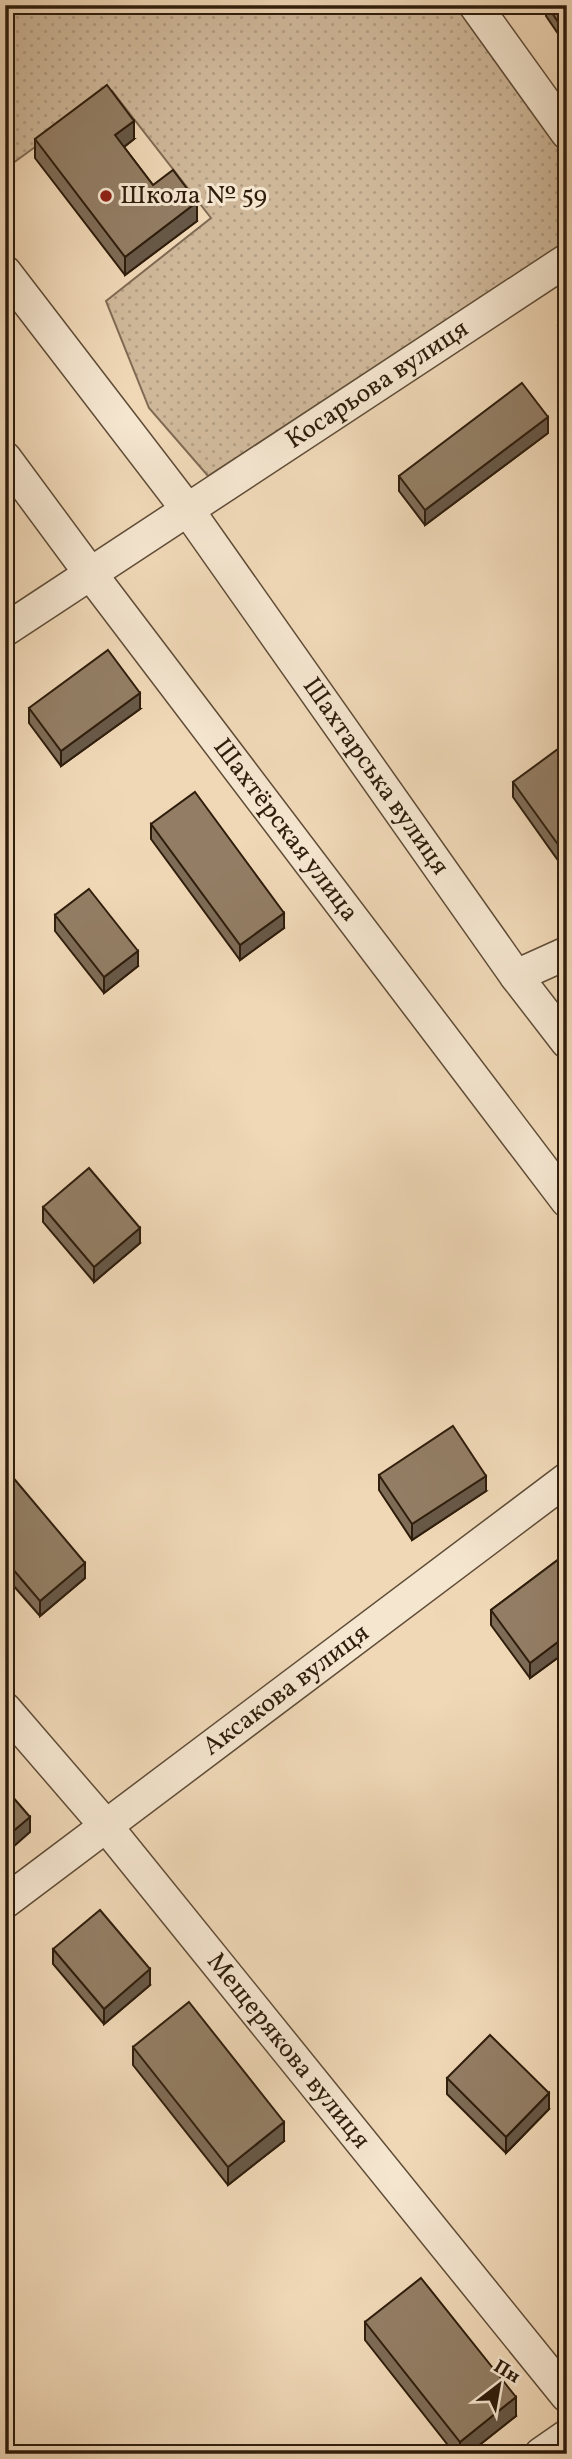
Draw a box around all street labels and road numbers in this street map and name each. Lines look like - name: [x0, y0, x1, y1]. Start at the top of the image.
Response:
- street label: Косарьова вулиця: [279, 311, 476, 458]
- street label: Шахтарська вулиця: [293, 670, 458, 883]
- street label: Шахтёрская улица: [204, 731, 367, 929]
- street label: Аксакова вулиця: [195, 1616, 377, 1765]
- street label: Мещерякова вулиця: [198, 1945, 378, 2157]

